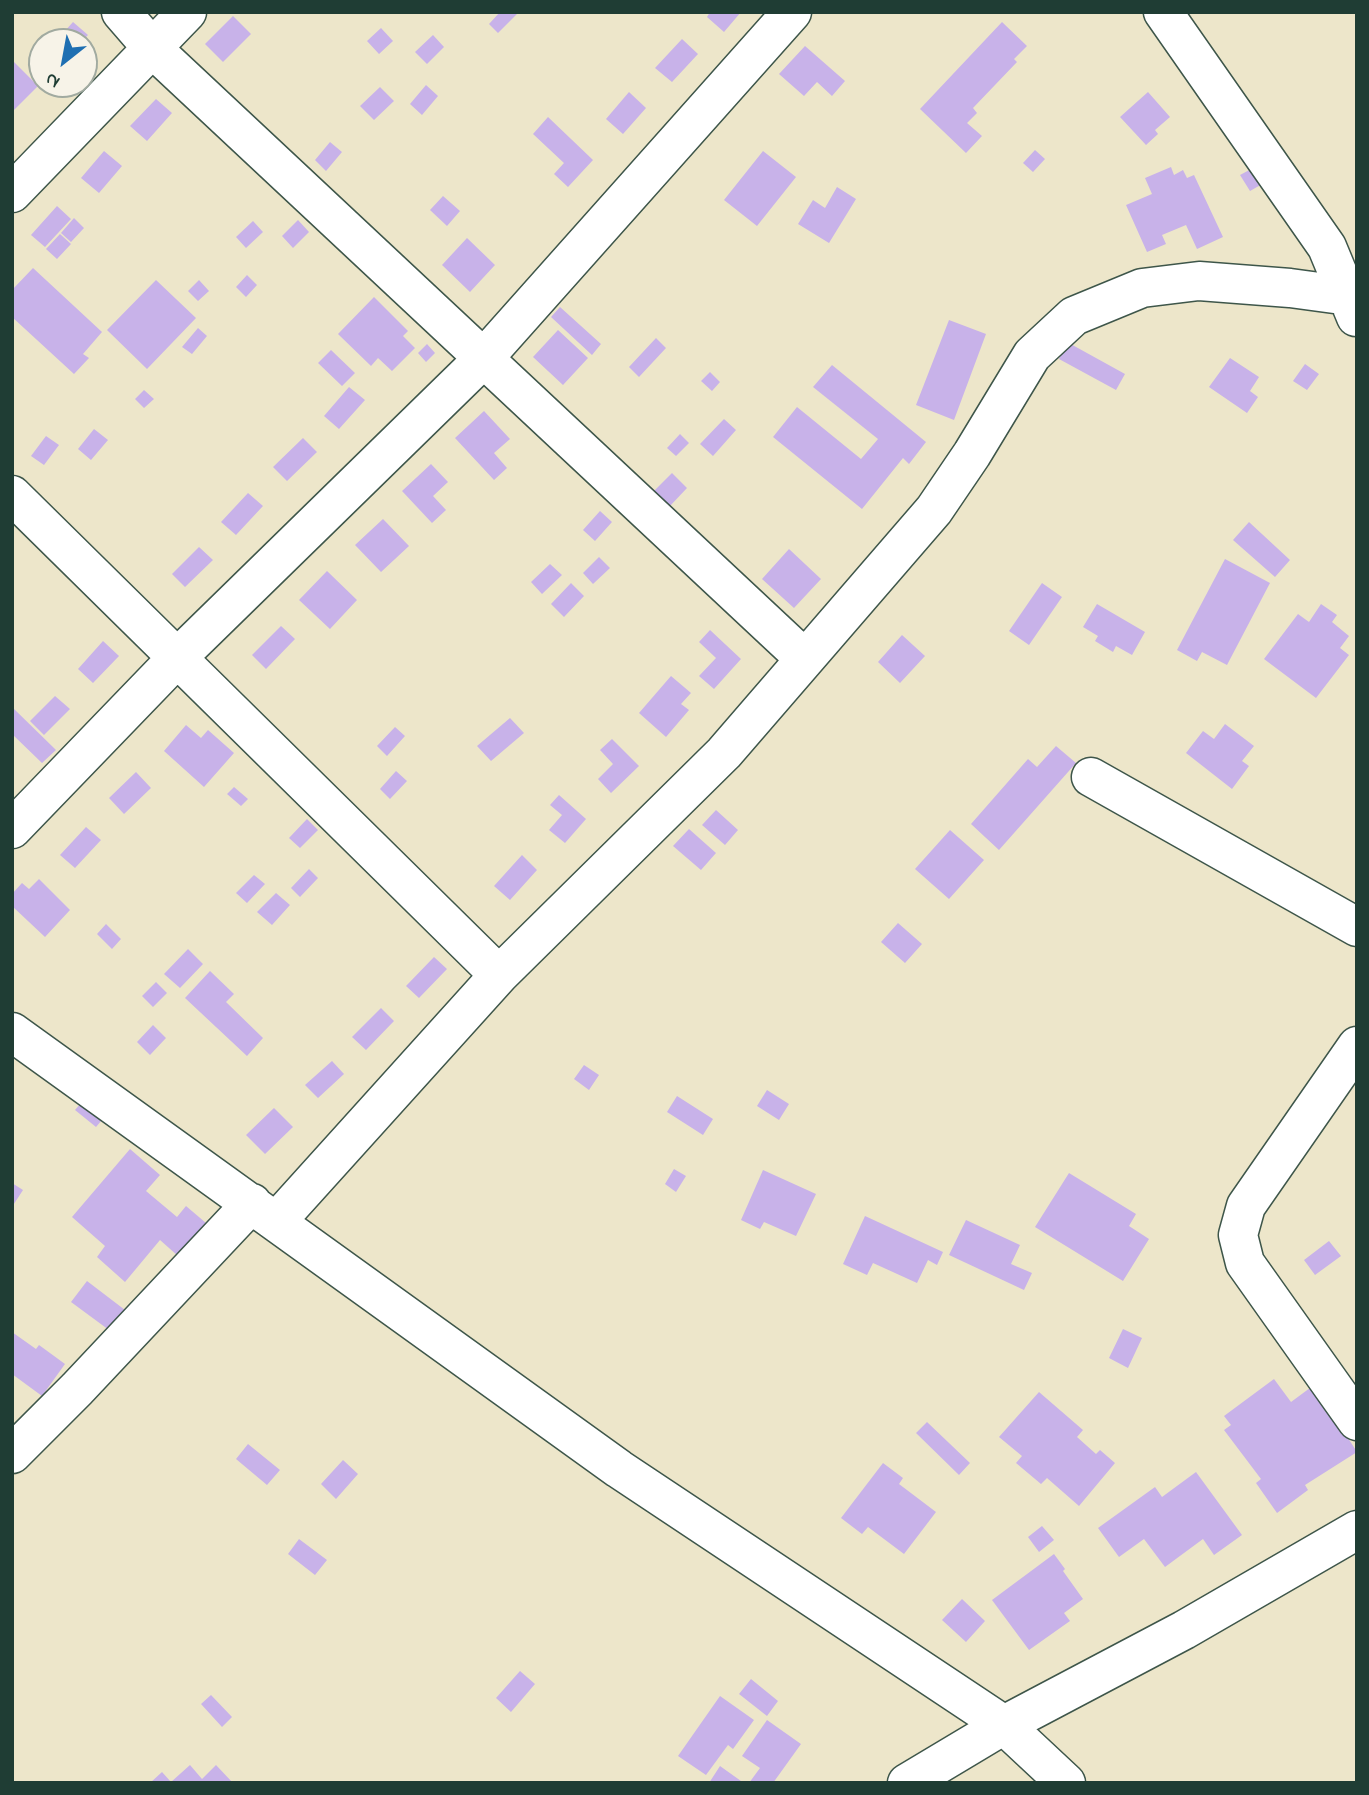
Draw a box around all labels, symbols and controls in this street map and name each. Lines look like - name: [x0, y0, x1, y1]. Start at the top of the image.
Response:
- north arrow: [28, 28, 98, 98]
- text: N: [41, 65, 65, 95]

